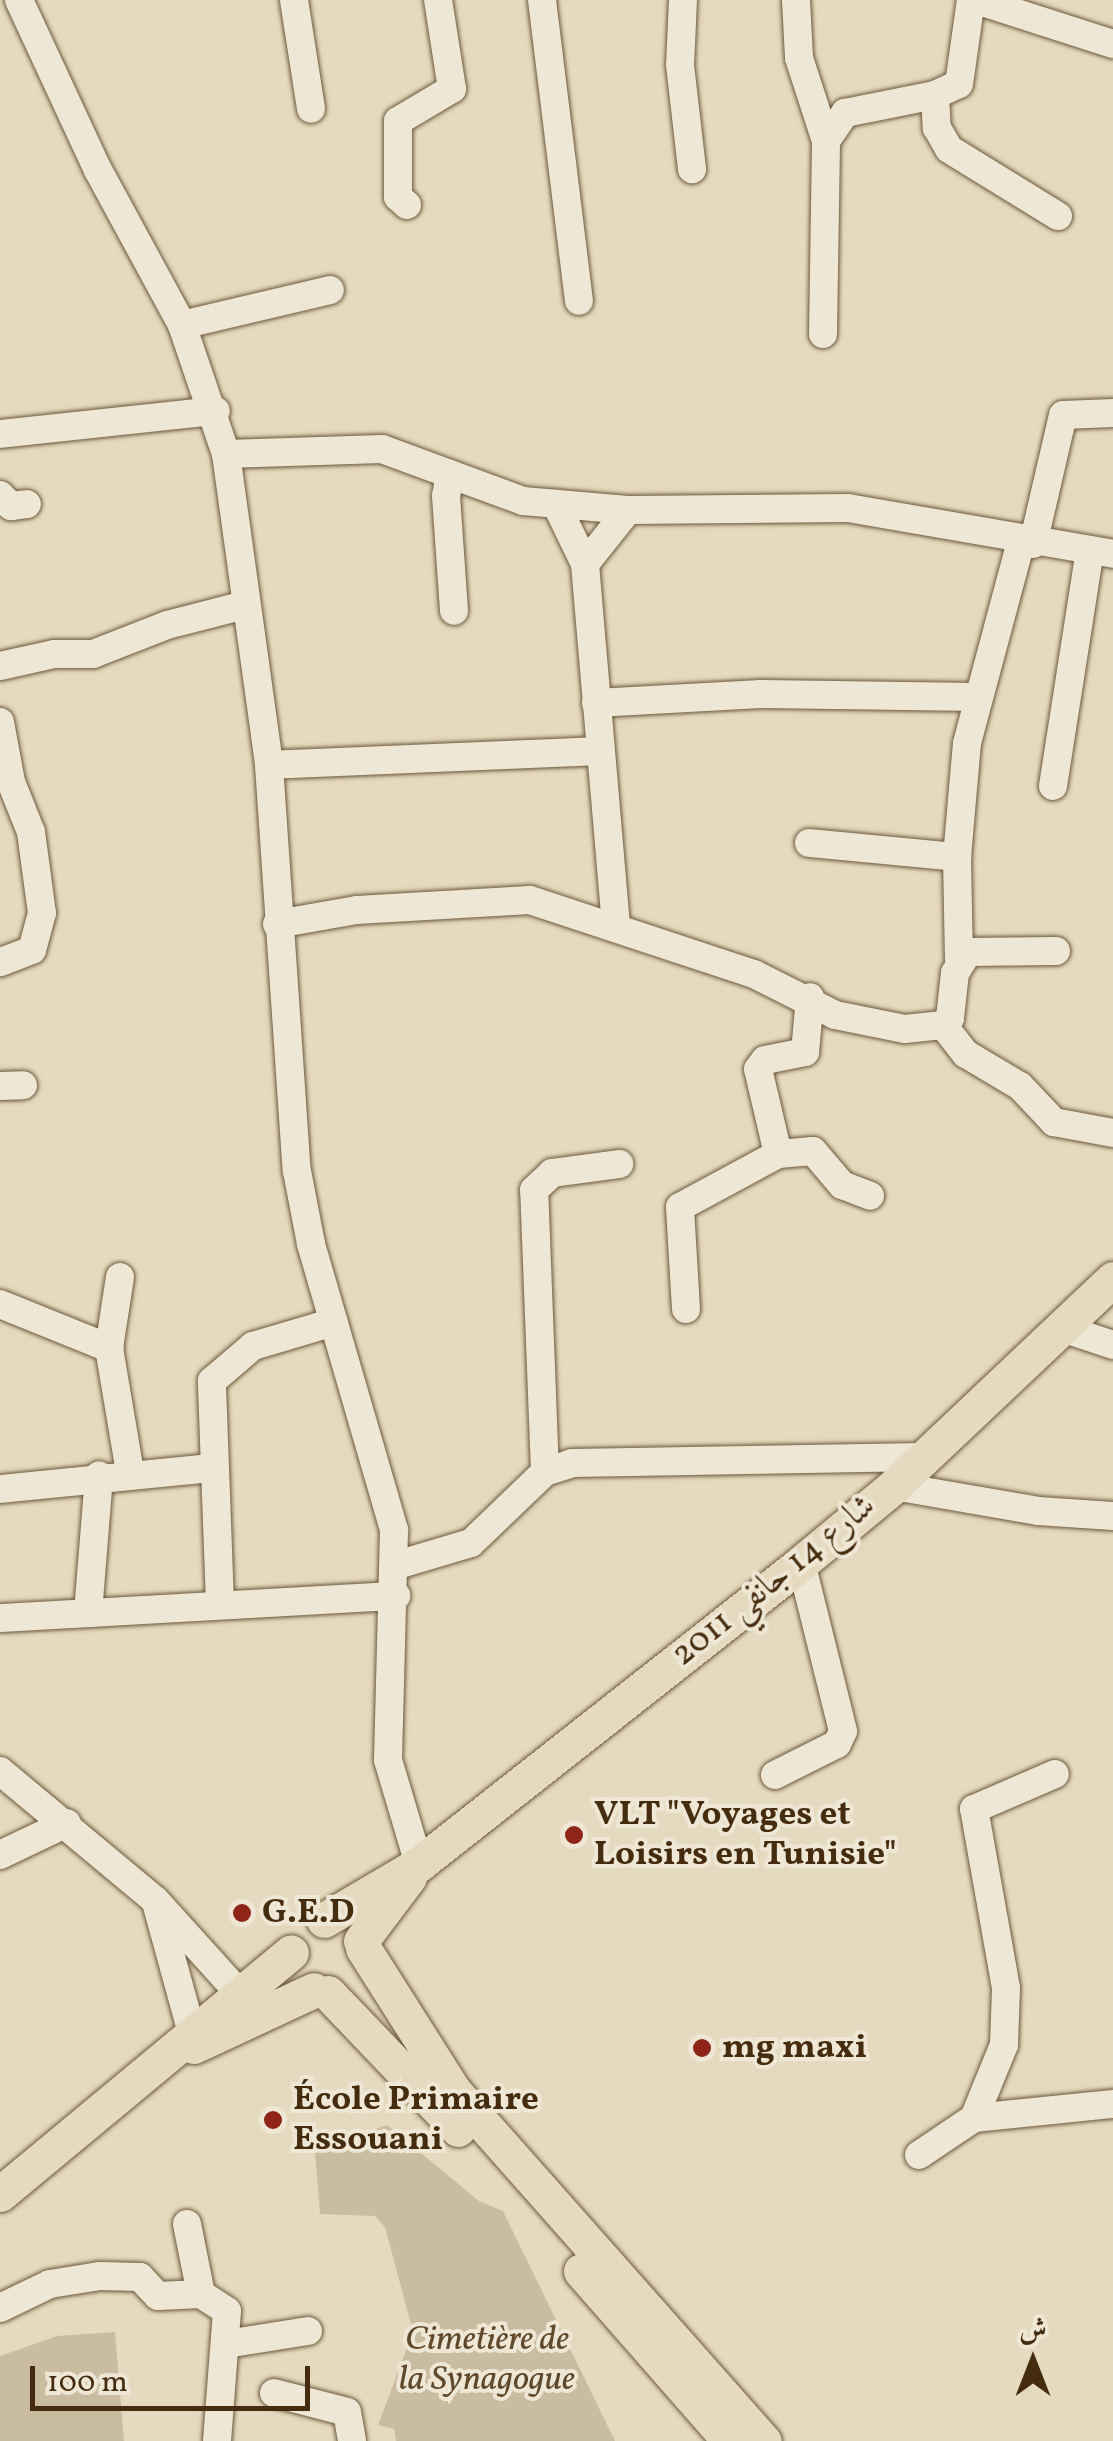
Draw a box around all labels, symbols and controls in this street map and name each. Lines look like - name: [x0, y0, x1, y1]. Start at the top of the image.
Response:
- street label: شارع 14 جانفي 2011: [664, 1486, 884, 1676]
- place label: VLT "Voyages et Loisirs en Tunisie": [594, 1794, 897, 1876]
- marker: VLT "Voyages et Loisirs en Tunisie": [563, 1824, 585, 1846]
- place label: G.E.D: [262, 1892, 354, 1934]
- marker: G.E.D: [231, 1902, 253, 1924]
- place label: mg maxi: [722, 2027, 867, 2069]
- marker: mg maxi: [691, 2037, 713, 2059]
- place label: École Primaire Essouani: [293, 2079, 539, 2161]
- marker: École Primaire Essouani: [262, 2109, 284, 2131]
- north arrow: [983, 2311, 1083, 2411]
- text: ش: [1019, 2311, 1047, 2350]
- park label: Cimetière de la Synagogue: [399, 2319, 575, 2401]
- scale bar: [35, 2346, 315, 2408]
- text: 100 m: [47, 2362, 128, 2404]

